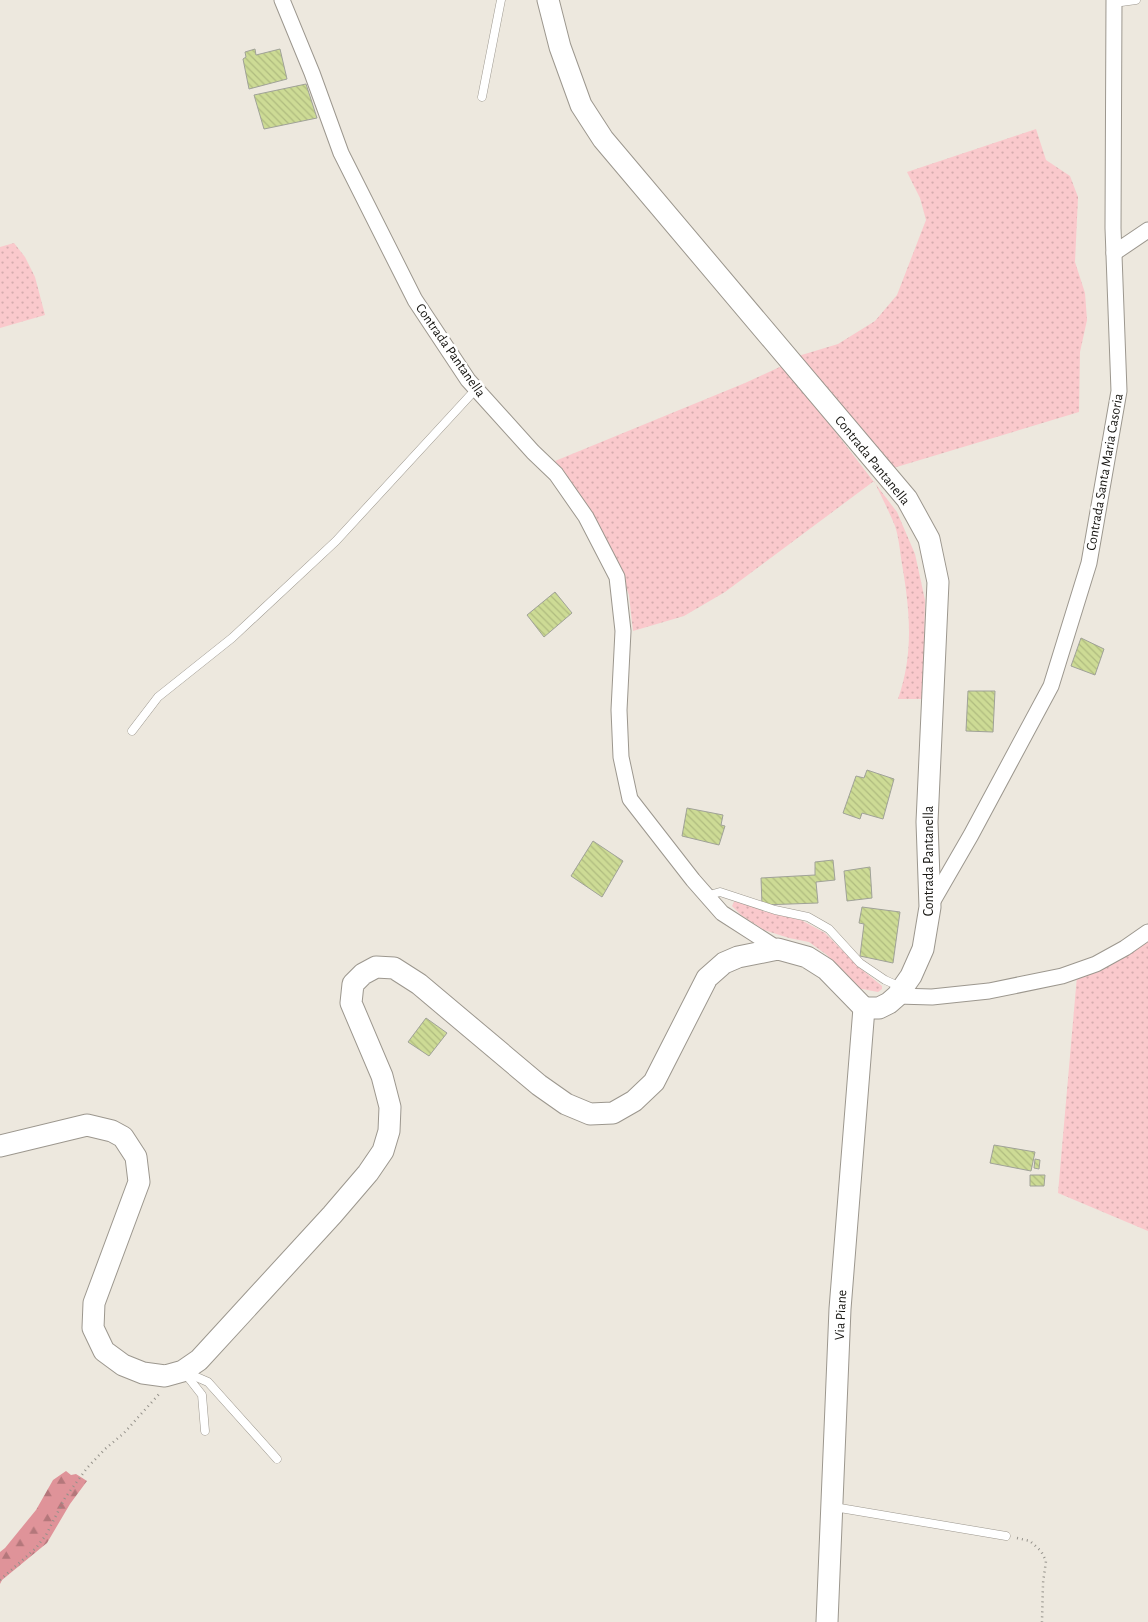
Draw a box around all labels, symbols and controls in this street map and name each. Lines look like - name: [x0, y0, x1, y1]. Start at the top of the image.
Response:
- street label: Contrada Pantanella: [413, 301, 488, 400]
- street label: Contrada Santa Maria Casoria: [1084, 392, 1126, 552]
- street label: Contrada Pantanella: [832, 413, 913, 508]
- street label: Contrada Pantanella: [922, 805, 936, 916]
- street label: Via Piane: [833, 1289, 849, 1341]

